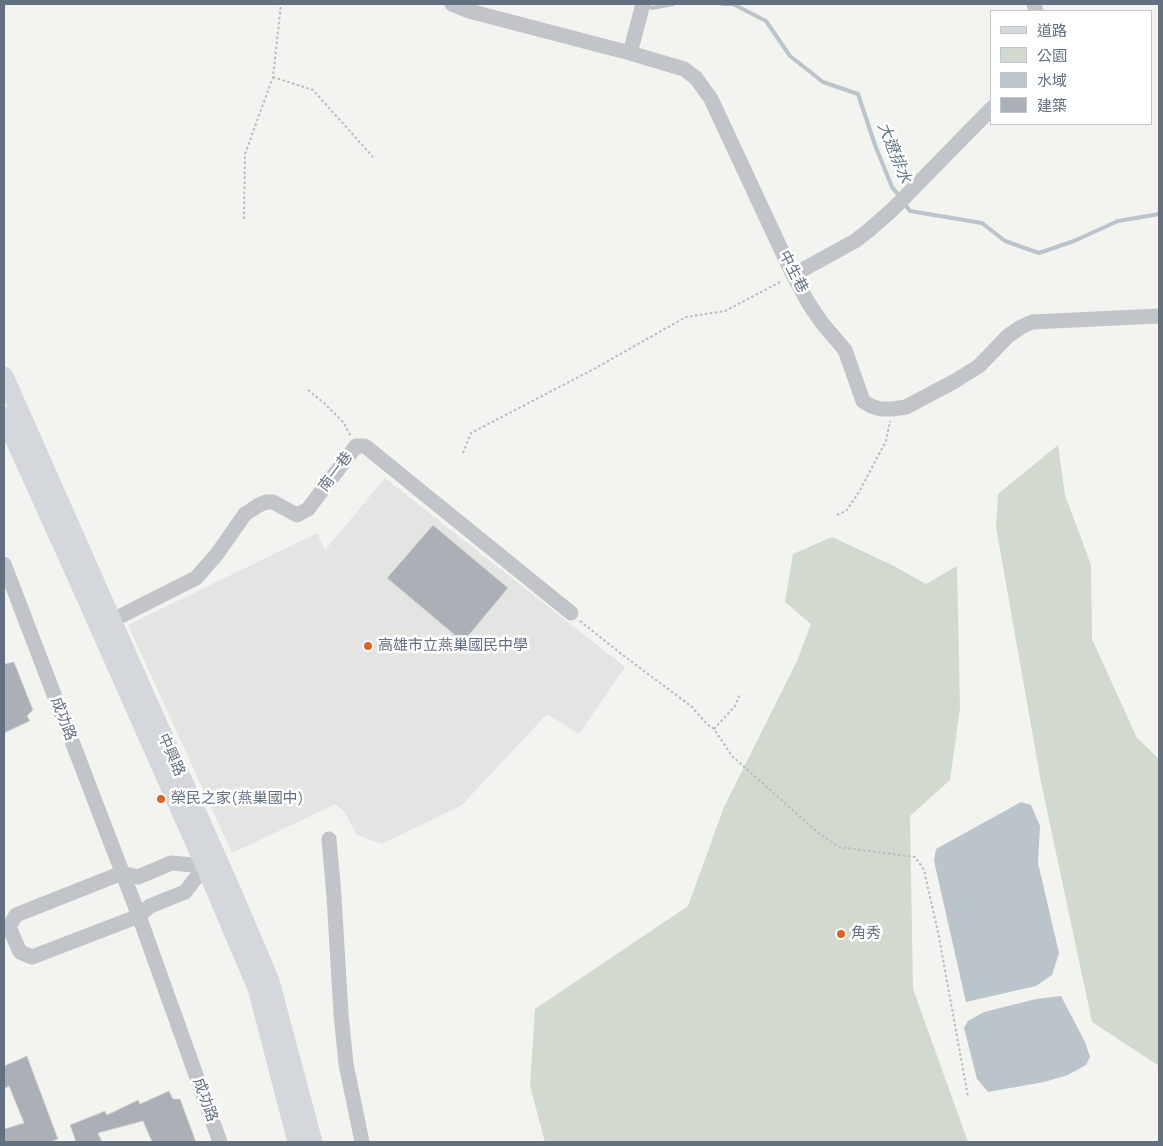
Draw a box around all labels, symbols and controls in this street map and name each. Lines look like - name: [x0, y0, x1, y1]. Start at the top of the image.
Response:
- legend: [990, 10, 1153, 125]
- text: 道路: [1037, 20, 1067, 41]
- text: 公園: [1037, 45, 1067, 66]
- text: 水域: [1037, 70, 1067, 91]
- text: 建築: [1037, 95, 1067, 116]
- water label: 大遼排水: [873, 120, 915, 186]
- street label: 中生巷: [775, 248, 811, 296]
- street label: 南一巷: [315, 449, 357, 495]
- place label: 高雄市立燕巢國民中學: [378, 637, 528, 655]
- marker: 高雄市立燕巢國民中學: [362, 640, 374, 652]
- street label: 成功路: [47, 695, 79, 743]
- street label: 中興路: [154, 731, 188, 779]
- place label: 榮民之家(燕巢國中): [171, 790, 304, 808]
- marker: 榮民之家(燕巢國中): [155, 793, 167, 805]
- place label: 角秀: [851, 925, 881, 943]
- marker: 角秀: [835, 928, 847, 940]
- street label: 成功路: [189, 1076, 221, 1124]

